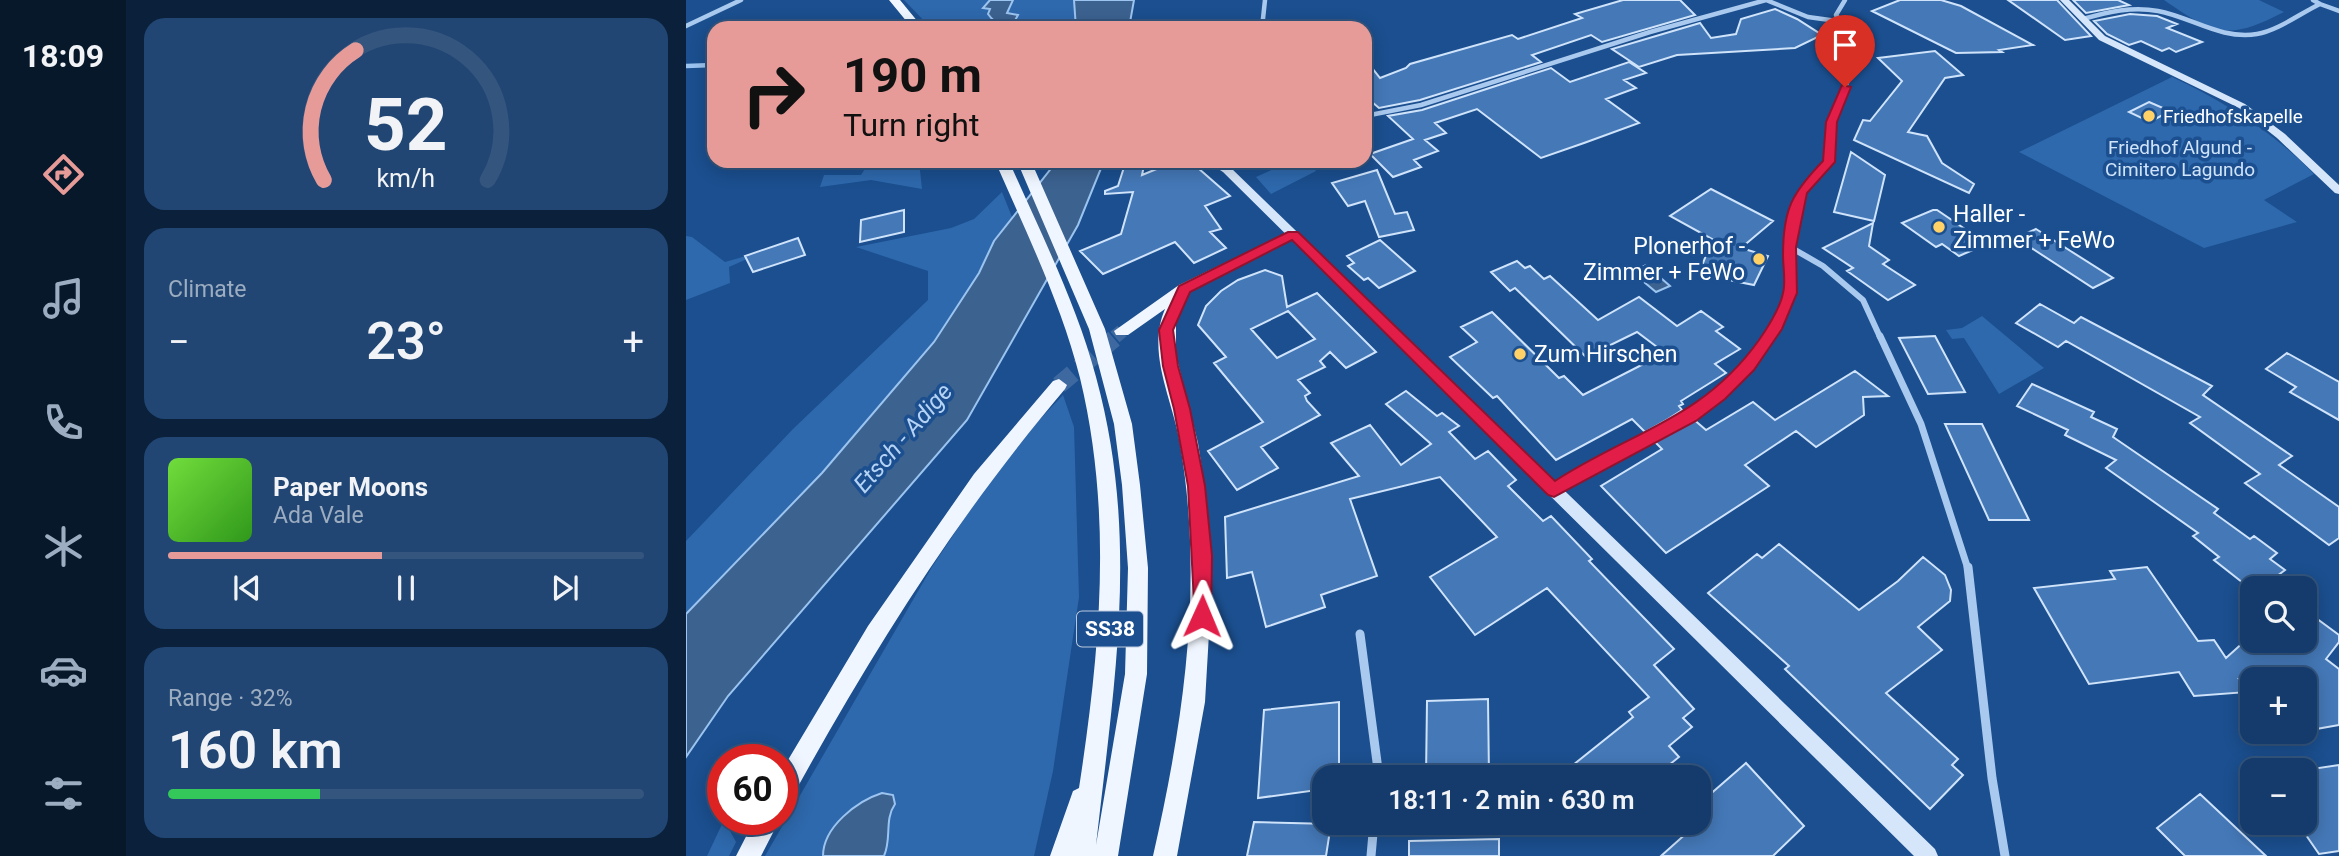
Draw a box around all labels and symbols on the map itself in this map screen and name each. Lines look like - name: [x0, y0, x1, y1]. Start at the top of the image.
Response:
- pin: [1815, 15, 1875, 87]
- place label: Friedhofskapelle: [2163, 105, 2303, 128]
- marker: Friedhofskapelle: [2141, 108, 2157, 124]
- park label: Friedhof Algund - Cimitero Lagundo: [2105, 136, 2255, 181]
- place label: Haller - Zimmer + FeWo: [1953, 201, 2115, 254]
- marker: Haller - Zimmer + FeWo: [1931, 219, 1947, 235]
- place label: Plonerhof - Zimmer + FeWo: [1583, 233, 1745, 286]
- marker: Plonerhof - Zimmer + FeWo: [1751, 251, 1767, 267]
- place label: Zum Hirschen: [1534, 341, 1677, 368]
- marker: Zum Hirschen: [1512, 346, 1528, 362]
- water label: Etsch - Adige: [848, 378, 958, 498]
- position arrow: [1165, 579, 1239, 653]
- road number: SS38: [1077, 612, 1143, 646]
- speed limit sign: 60: [707, 744, 798, 835]

